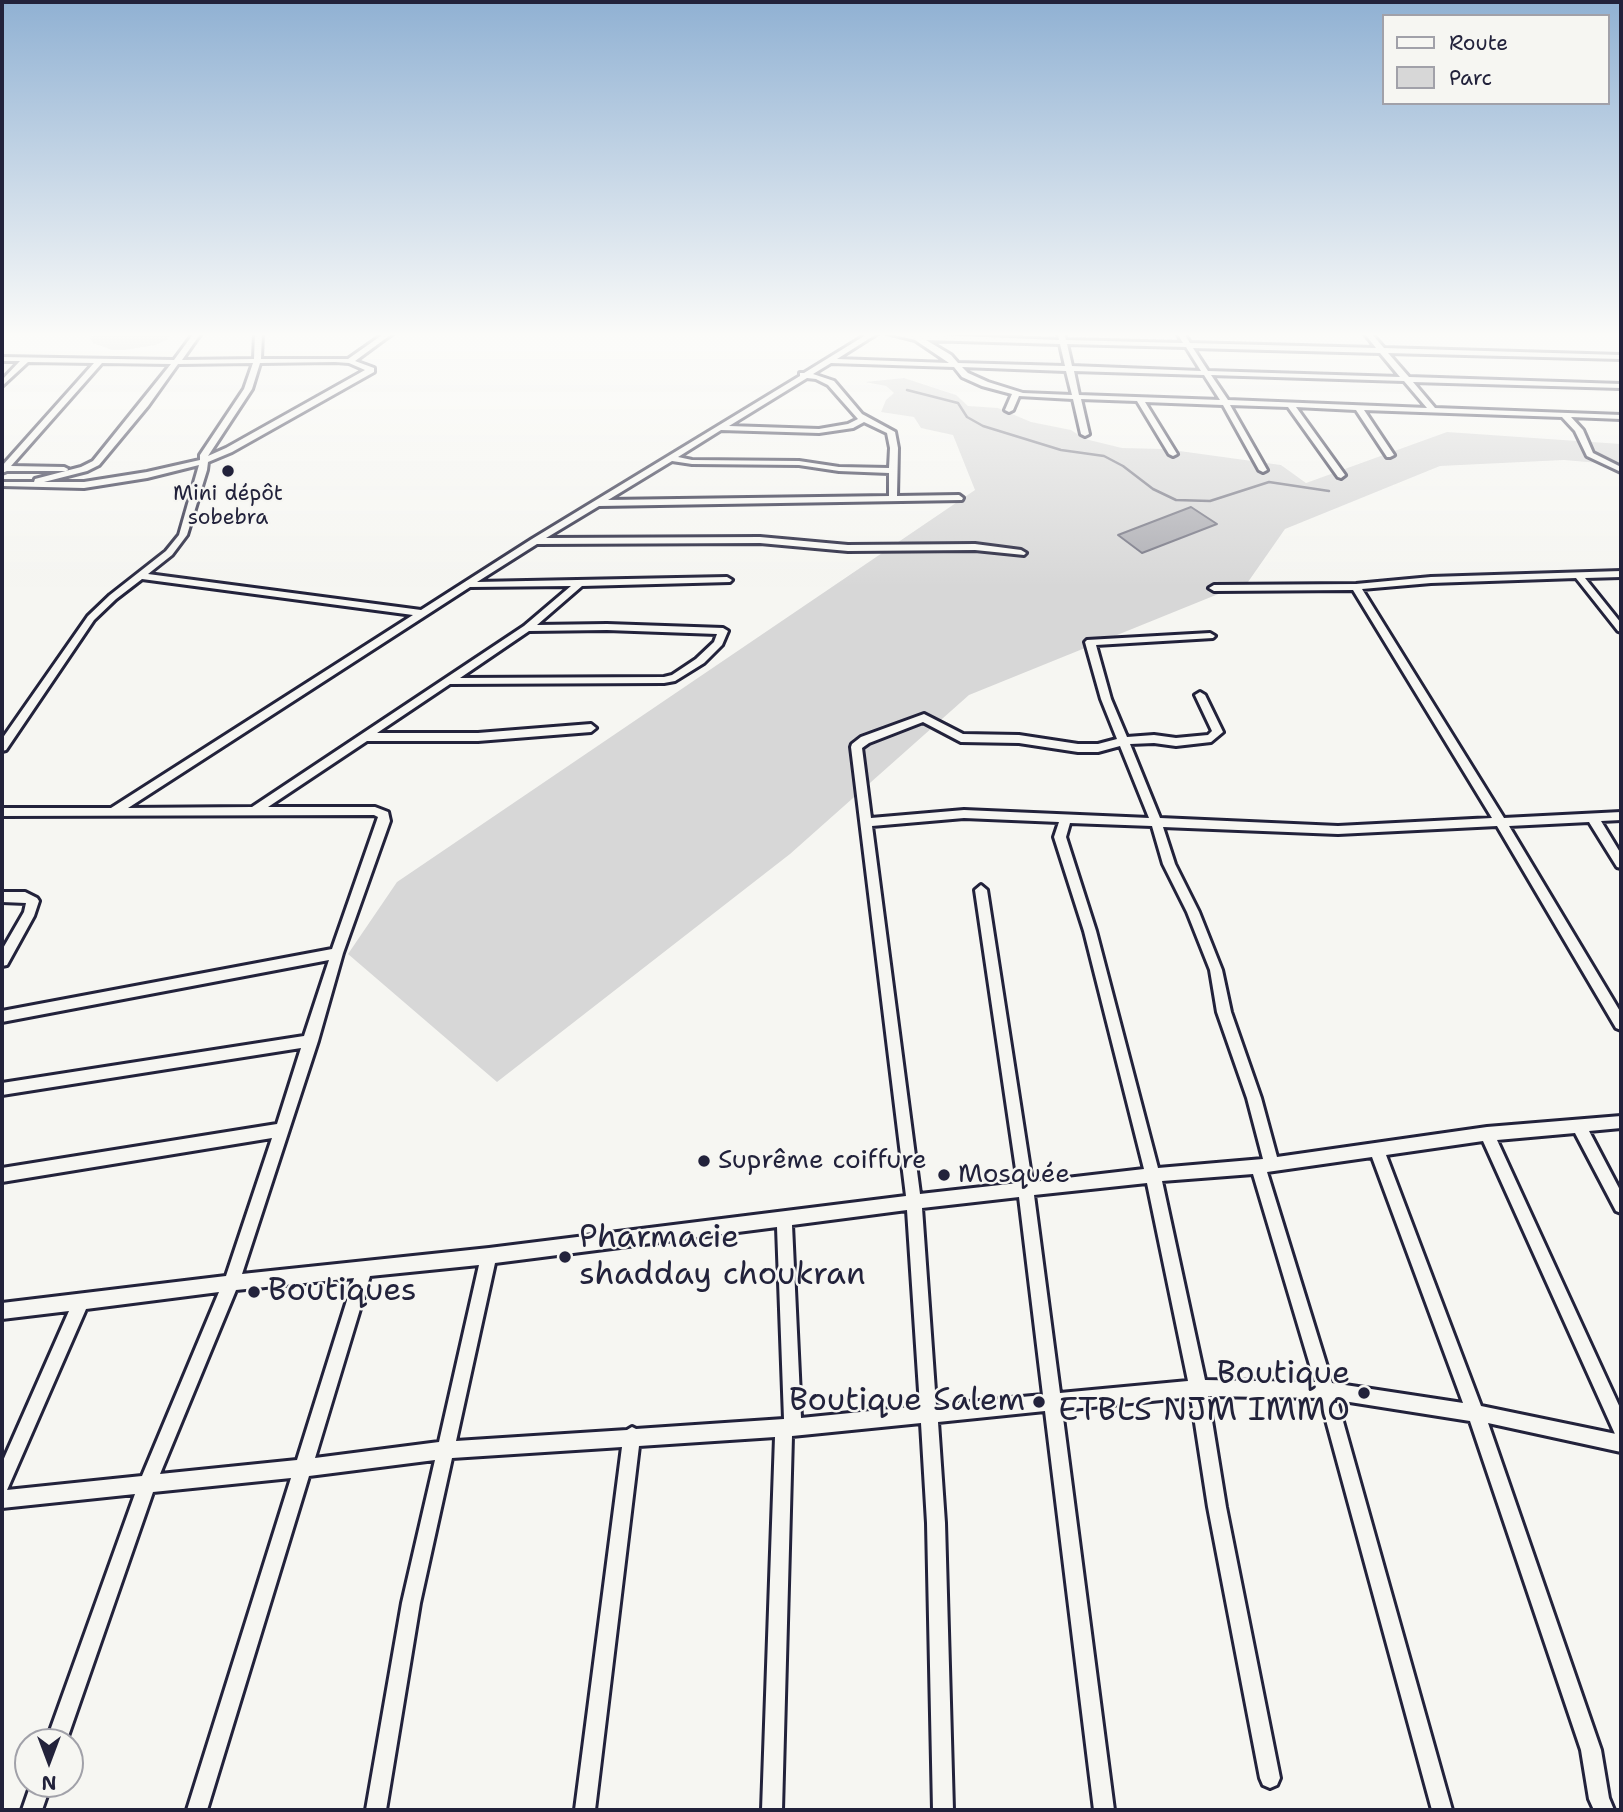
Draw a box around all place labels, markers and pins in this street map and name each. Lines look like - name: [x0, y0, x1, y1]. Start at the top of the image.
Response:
- marker: Mini dépôt sobebra: [220, 463, 236, 479]
- place label: Mini dépôt sobebra: [173, 482, 283, 532]
- place label: Suprême coiffure: [718, 1145, 927, 1177]
- marker: Suprême coiffure: [696, 1153, 712, 1169]
- place label: Mosquée: [958, 1159, 1070, 1191]
- marker: Mosquée: [936, 1167, 952, 1183]
- place label: Pharmacie shadday choukran: [579, 1220, 866, 1295]
- marker: Pharmacie shadday choukran: [557, 1249, 573, 1265]
- place label: Boutiques: [268, 1273, 417, 1311]
- marker: Boutiques: [246, 1284, 262, 1300]
- place label: Boutique ETBLS NJM IMMO: [1058, 1356, 1350, 1431]
- place label: Boutique Salem: [789, 1383, 1025, 1421]
- marker: Boutique ETBLS NJM IMMO: [1356, 1385, 1372, 1401]
- marker: Boutique Salem: [1031, 1394, 1047, 1410]

